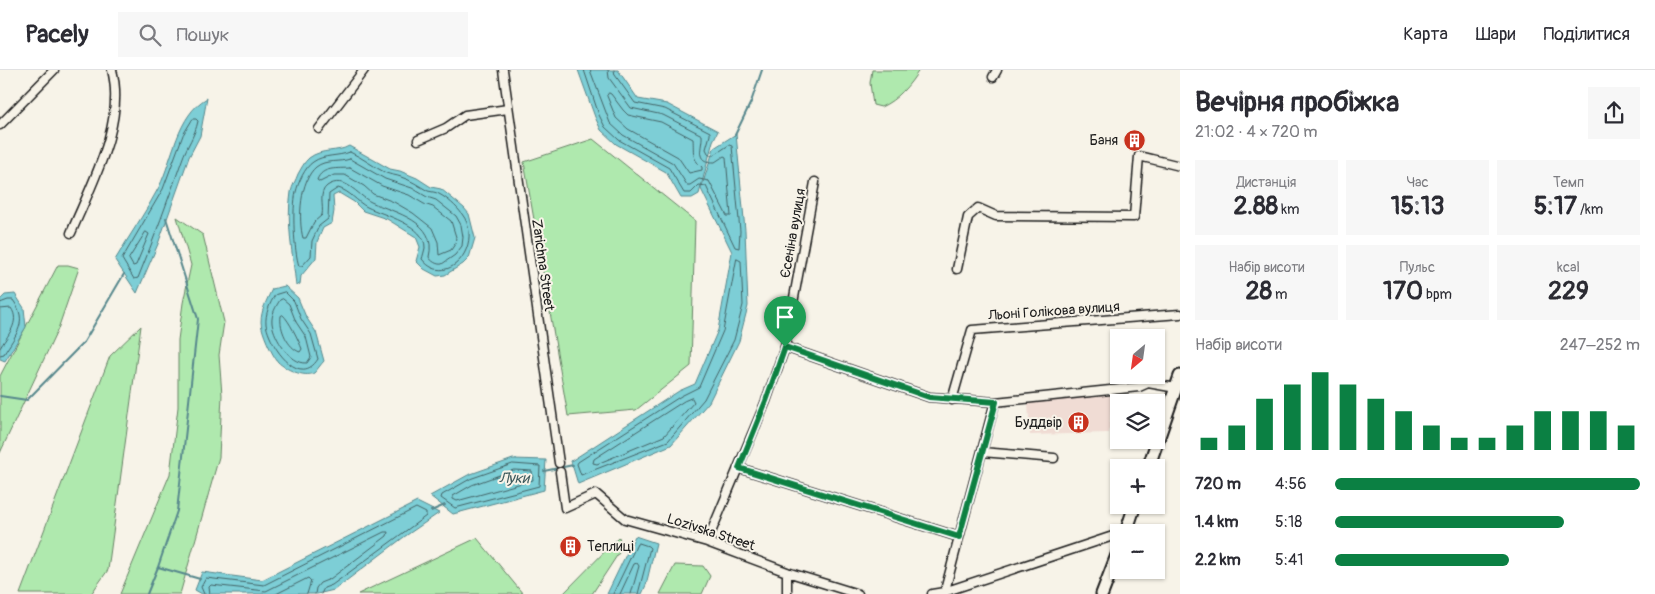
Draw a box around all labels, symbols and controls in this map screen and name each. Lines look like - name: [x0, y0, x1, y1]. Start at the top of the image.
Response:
- search box: [118, 12, 468, 57]
- text: Pacely: [25, 20, 88, 49]
- icon: search: [136, 21, 164, 49]
- text: Пошук: [176, 23, 229, 47]
- text: Карта: [1403, 23, 1448, 46]
- text: Шари: [1476, 23, 1515, 46]
- text: Поділитися: [1543, 23, 1630, 46]
- text: Вечірня пробіжка: [1195, 85, 1399, 120]
- button: share: [1588, 87, 1640, 139]
- text: 21:02 · 4 × 720 m: [1195, 122, 1318, 142]
- building icon: Баня: [1122, 128, 1146, 152]
- place label: Баня: [1090, 132, 1118, 149]
- text: Дистанція: [1237, 174, 1296, 191]
- text: Час: [1406, 174, 1429, 191]
- text: Темп: [1553, 174, 1584, 191]
- street label: Єсеніна вулиця: [777, 187, 809, 279]
- text: 2.88: [1234, 191, 1278, 222]
- text: 15:13: [1391, 191, 1444, 222]
- text: 5:17: [1534, 191, 1577, 222]
- text: km: [1278, 201, 1299, 218]
- text: /km: [1577, 201, 1603, 218]
- street label: Zarichna Street: [528, 218, 558, 312]
- text: Набір висоти: [1228, 259, 1305, 276]
- text: Пульс: [1400, 259, 1435, 276]
- text: kcal: [1557, 259, 1580, 276]
- text: 28: [1245, 276, 1272, 307]
- text: 170: [1383, 276, 1423, 307]
- text: 229: [1548, 276, 1589, 307]
- text: m: [1272, 286, 1288, 303]
- text: bpm: [1423, 286, 1452, 303]
- pin: [764, 296, 806, 347]
- street label: Льоні Голікова вулиця: [987, 298, 1120, 324]
- icon: arrive: [771, 303, 799, 331]
- north arrow: [1110, 329, 1165, 384]
- map controls: [1110, 329, 1165, 579]
- text: Набір висоти: [1195, 335, 1282, 355]
- text: 247–252 m: [1560, 335, 1640, 355]
- button: layers: [1110, 394, 1165, 449]
- building icon: Буддвір: [1066, 410, 1090, 434]
- place label: Буддвір: [1015, 414, 1062, 431]
- button: +: [1110, 459, 1165, 514]
- water label: Луки: [499, 469, 531, 488]
- text: 720 m: [1195, 474, 1241, 494]
- text: 4:56: [1275, 474, 1307, 494]
- street label: Lozivska Street: [665, 510, 757, 554]
- text: 1.4 km: [1195, 512, 1238, 532]
- text: 5:18: [1275, 512, 1302, 532]
- button: −: [1110, 524, 1165, 579]
- building icon: Теплиці: [559, 534, 583, 558]
- place label: Теплиці: [587, 538, 634, 555]
- text: 2.2 km: [1195, 550, 1241, 570]
- text: 5:41: [1275, 550, 1303, 570]

